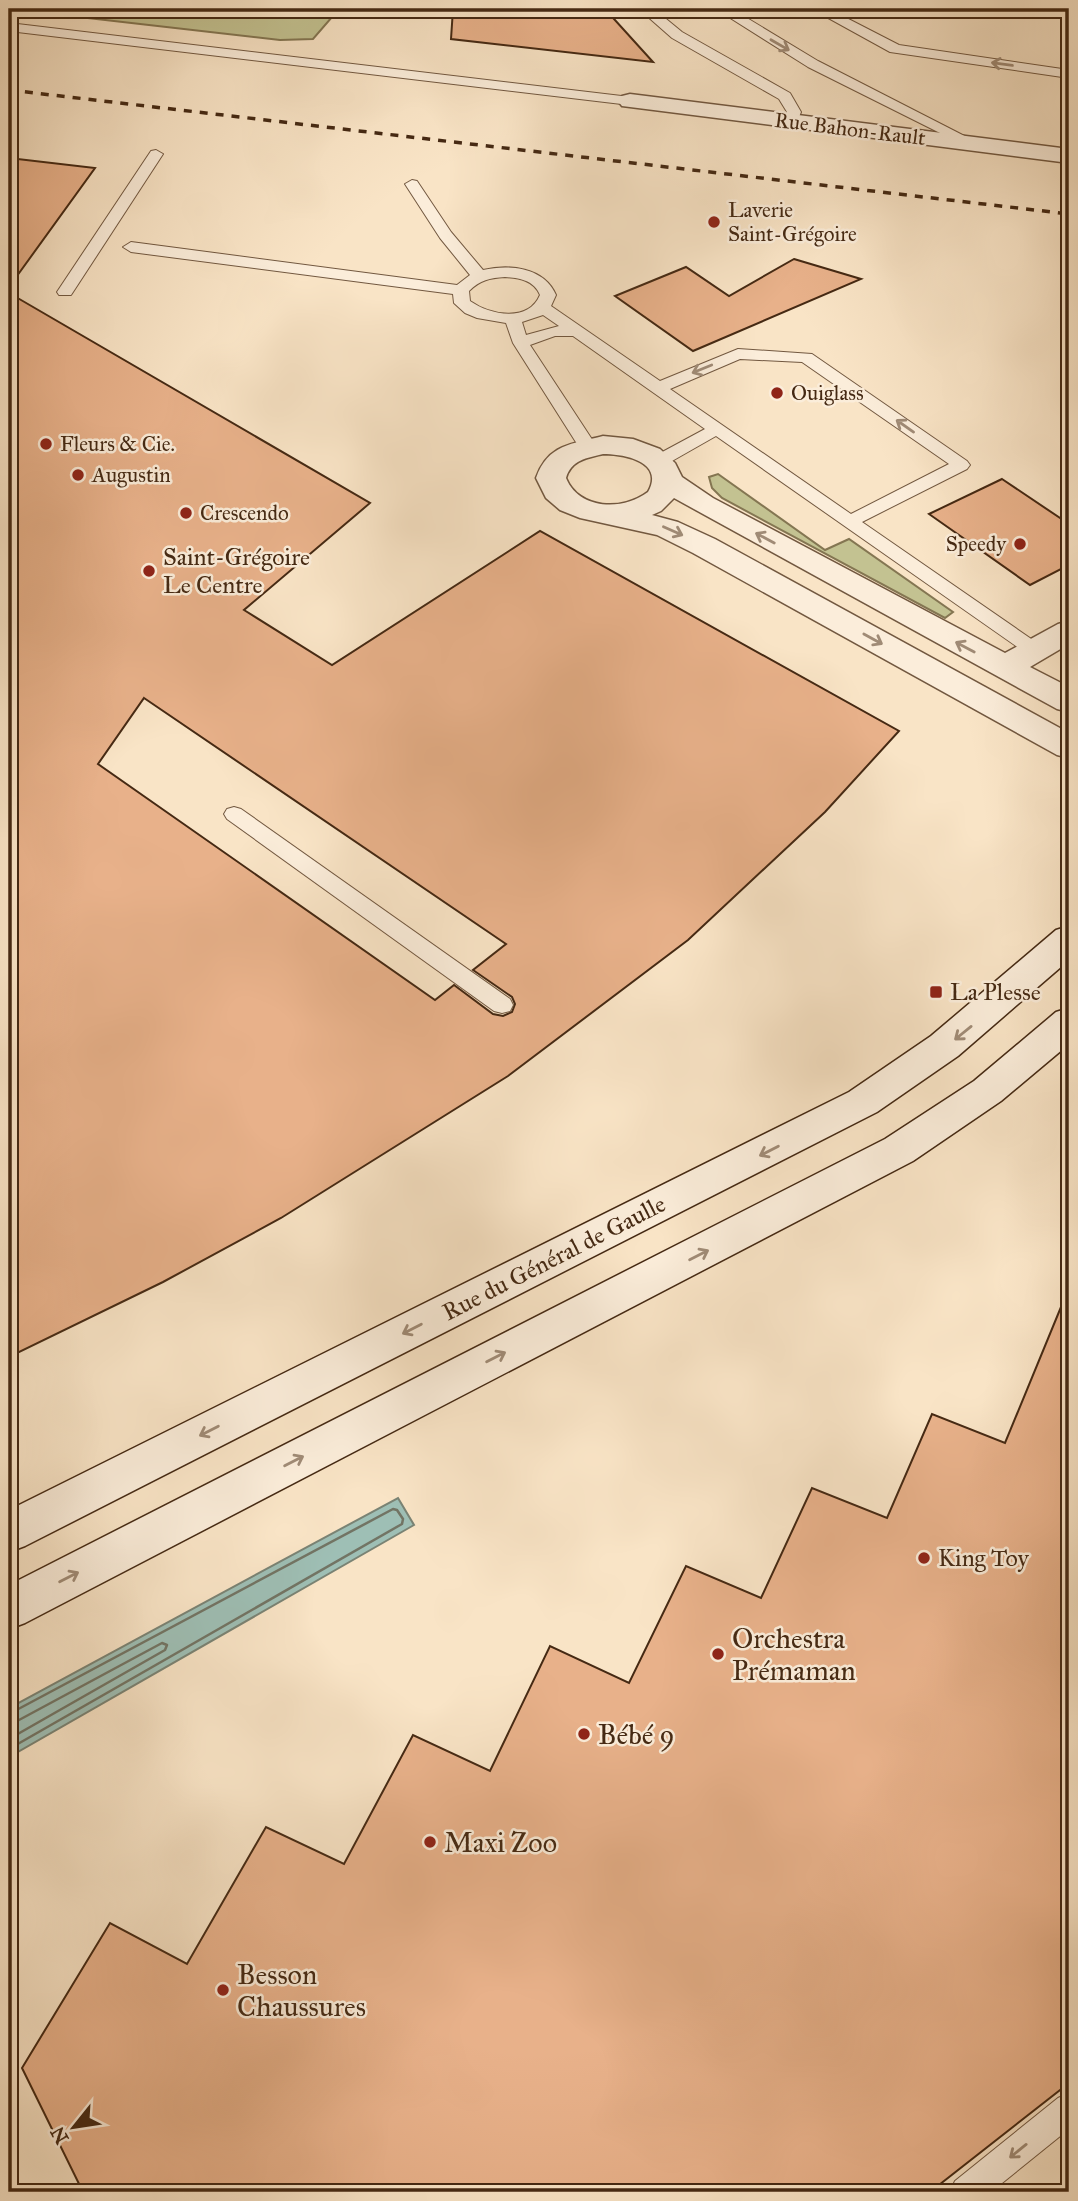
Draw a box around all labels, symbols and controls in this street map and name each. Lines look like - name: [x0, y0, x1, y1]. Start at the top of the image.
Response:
- one-way arrow: [770, 38, 790, 52]
- one-way arrow: [991, 57, 1014, 70]
- street label: Rue Bahon-Rault: [773, 107, 928, 151]
- place label: Laverie Saint-Grégoire: [728, 197, 857, 247]
- marker: Laverie Saint-Grégoire: [706, 214, 722, 230]
- one-way arrow: [692, 363, 714, 376]
- place label: Ouiglass: [791, 380, 864, 406]
- marker: Ouiglass: [769, 385, 785, 401]
- one-way arrow: [896, 419, 915, 433]
- place label: Fleurs & Cie.: [60, 431, 175, 457]
- marker: Fleurs & Cie.: [38, 436, 54, 452]
- place label: Augustin: [91, 462, 171, 488]
- marker: Augustin: [70, 467, 86, 483]
- place label: Crescendo: [200, 500, 289, 526]
- marker: Crescendo: [178, 505, 194, 521]
- one-way arrow: [662, 525, 683, 538]
- one-way arrow: [755, 531, 776, 544]
- place label: Speedy: [946, 531, 1007, 557]
- marker: Speedy: [1012, 536, 1028, 552]
- place label: Saint-Grégoire Le Centre: [163, 542, 310, 600]
- marker: Saint-Grégoire Le Centre: [141, 563, 157, 579]
- one-way arrow: [863, 632, 883, 646]
- one-way arrow: [955, 640, 976, 653]
- place label: La Plesse: [950, 977, 1041, 1007]
- marker: La Plesse: [928, 984, 944, 1000]
- one-way arrow: [955, 1026, 973, 1041]
- one-way arrow: [759, 1144, 780, 1158]
- street label: Rue du Général de Gaulle: [437, 1189, 671, 1327]
- one-way arrow: [688, 1247, 709, 1261]
- one-way arrow: [402, 1323, 423, 1337]
- one-way arrow: [485, 1350, 506, 1364]
- one-way arrow: [199, 1425, 220, 1439]
- one-way arrow: [283, 1454, 303, 1468]
- place label: King Toy: [938, 1543, 1029, 1573]
- marker: King Toy: [916, 1550, 932, 1566]
- one-way arrow: [59, 1569, 79, 1583]
- place label: Orchestra Prémaman: [732, 1621, 856, 1688]
- marker: Orchestra Prémaman: [710, 1646, 726, 1662]
- place label: Bébé 9: [598, 1717, 675, 1752]
- marker: Bébé 9: [576, 1726, 592, 1742]
- place label: Maxi Zoo: [444, 1825, 557, 1860]
- marker: Maxi Zoo: [422, 1834, 438, 1850]
- place label: Besson Chaussures: [237, 1957, 366, 2024]
- marker: Besson Chaussures: [215, 1982, 231, 1998]
- north arrow: [38, 2092, 108, 2162]
- text: N: [46, 2123, 74, 2148]
- one-way arrow: [1009, 2143, 1027, 2158]

